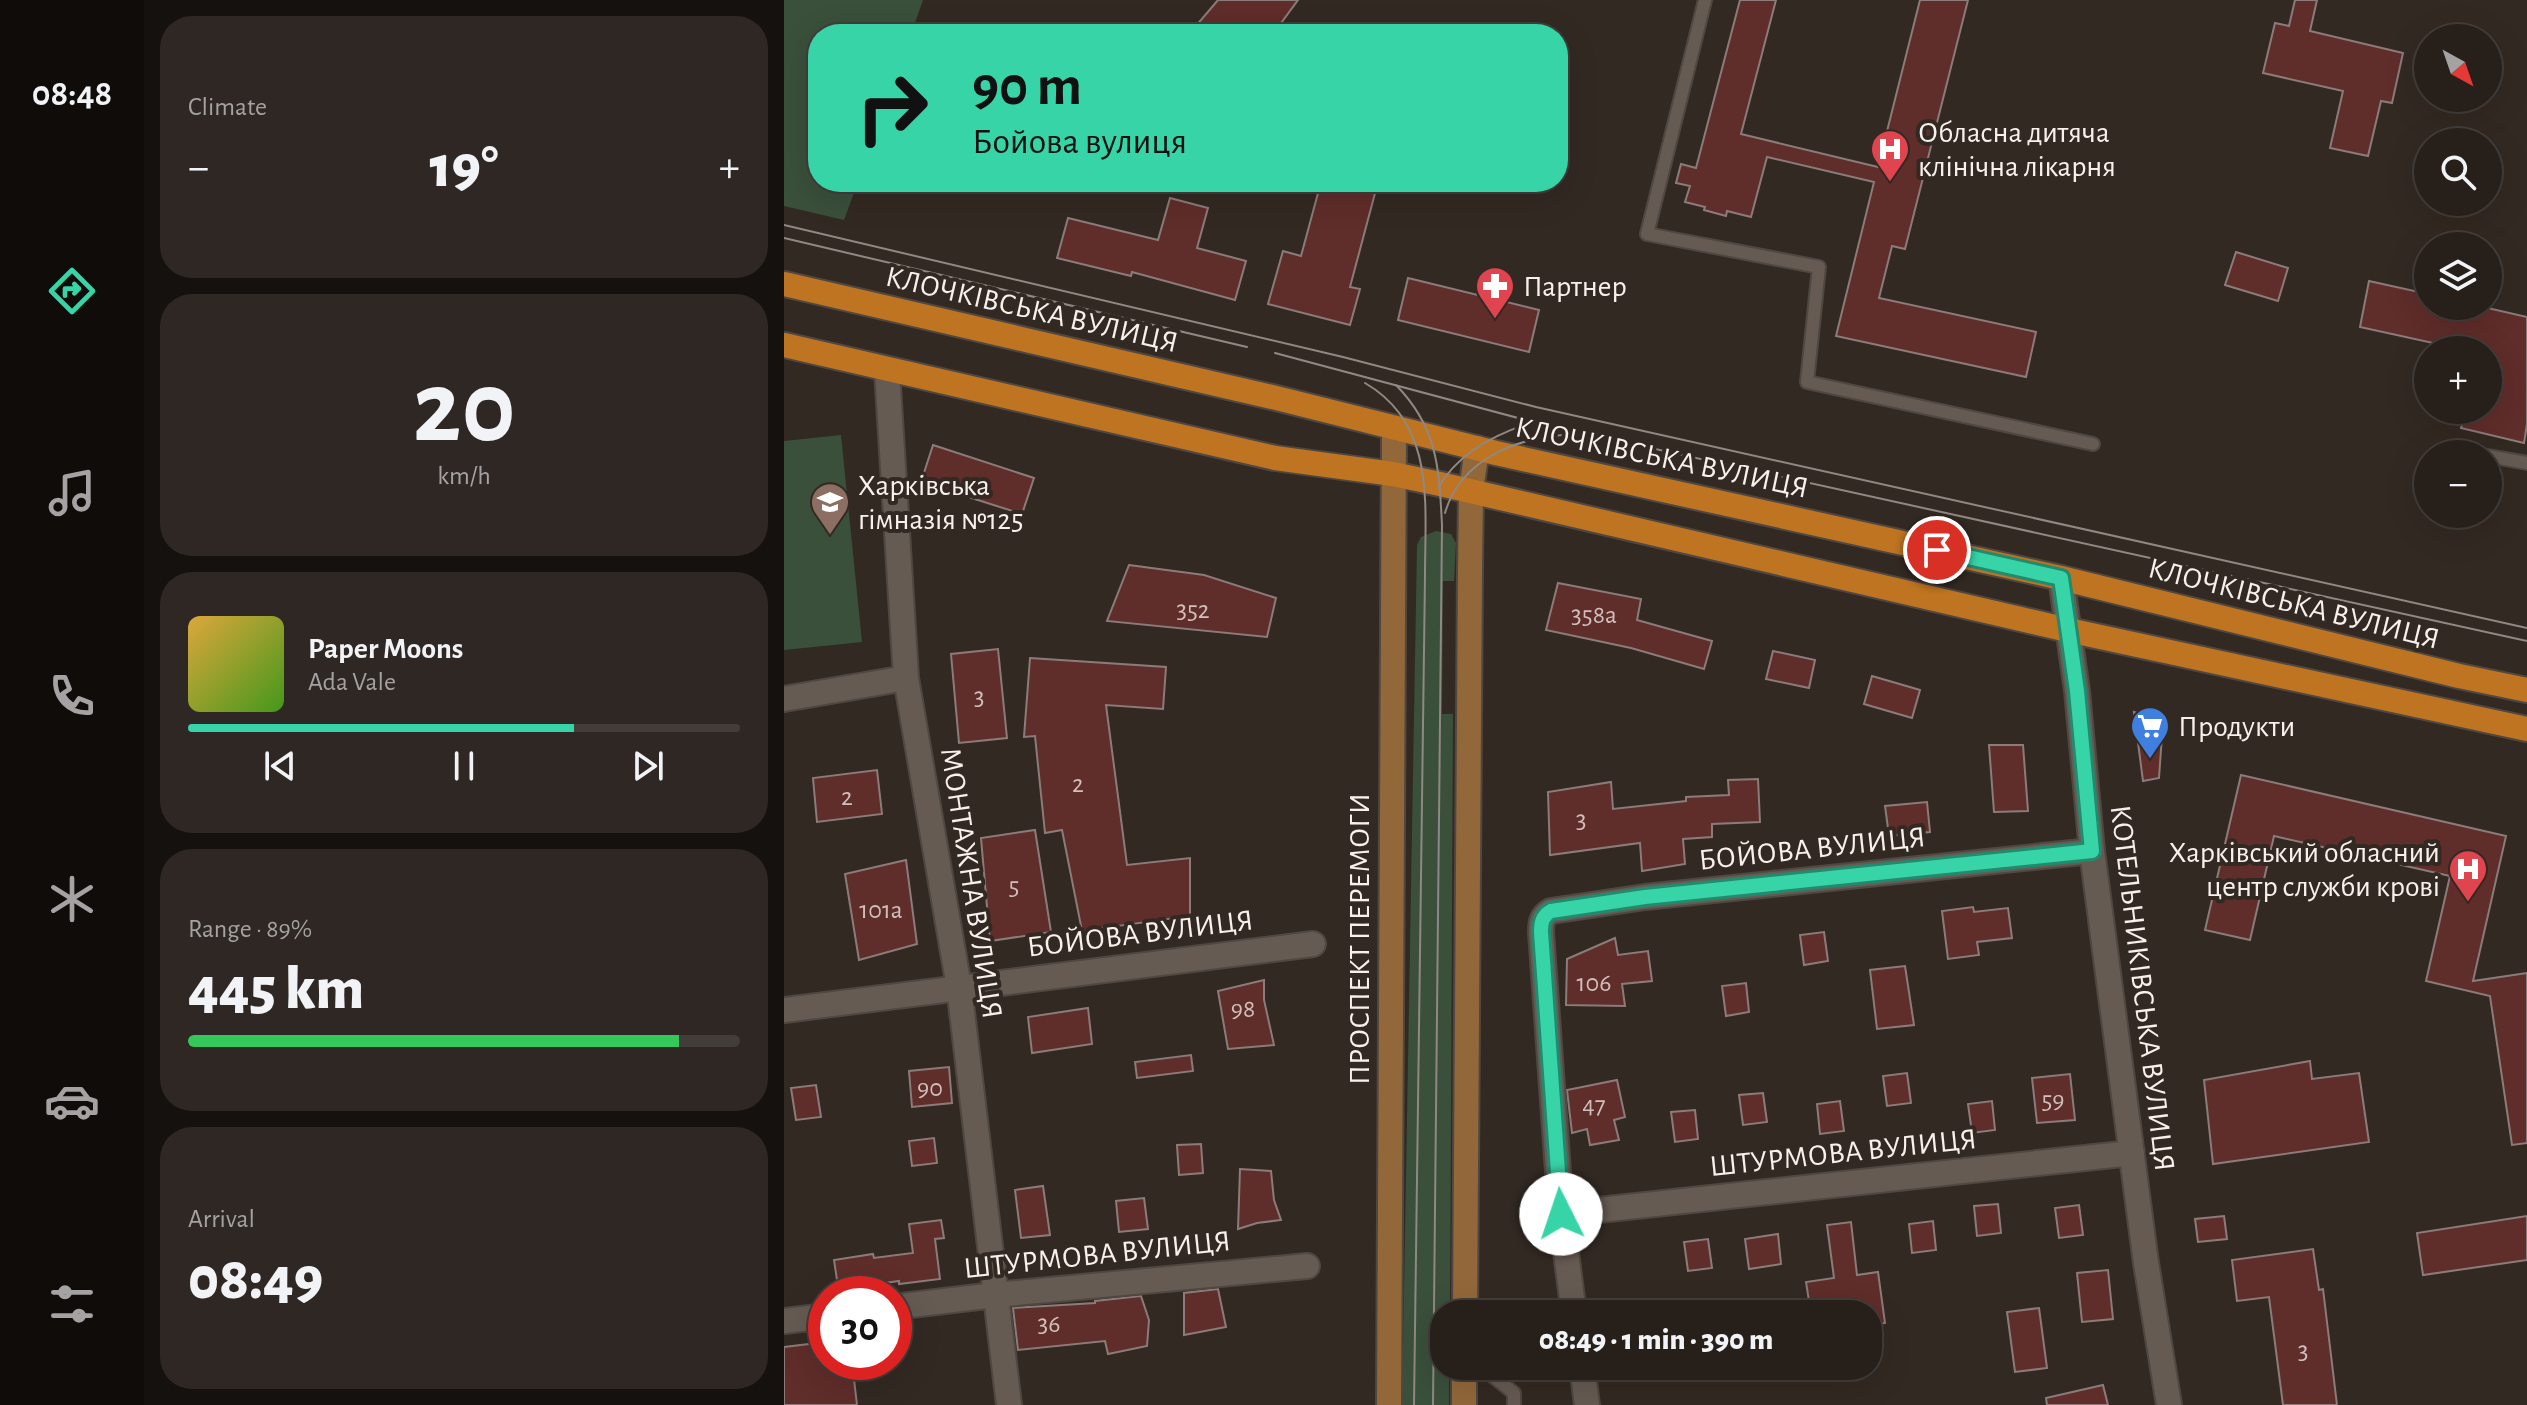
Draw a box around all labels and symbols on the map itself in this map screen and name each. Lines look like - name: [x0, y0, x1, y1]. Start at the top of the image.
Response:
- north arrow: [2414, 24, 2502, 112]
- place label: Обласна дитяча клінічна лікарня: [1918, 118, 2116, 182]
- hospital icon: Обласна дитяча клінічна лікарня: [1869, 128, 1911, 183]
- street label: КЛОЧКІВСЬКА ВУЛИЦЯ: [883, 262, 1181, 358]
- pharmacy icon: Партнер: [1474, 265, 1516, 320]
- place label: Партнер: [1523, 272, 1627, 302]
- street label: КЛОЧКІВСЬКА ВУЛИЦЯ: [1512, 412, 1811, 504]
- place label: Харківська гімназія №125: [858, 471, 1024, 535]
- school or university icon: Харківська гімназія №125: [809, 481, 851, 536]
- pin: [1903, 516, 1971, 584]
- street label: КЛОЧКІВСЬКА ВУЛИЦЯ: [2145, 553, 2442, 655]
- house number: 352: [1176, 597, 1210, 623]
- house number: 358а: [1571, 602, 1617, 628]
- house number: 3: [974, 684, 984, 710]
- supermarket icon: Продукти: [2129, 705, 2171, 760]
- place label: Продукти: [2178, 712, 2295, 742]
- street label: МОНТАЖНА ВУЛИЦЯ: [935, 746, 1007, 1021]
- house number: 2: [1072, 771, 1084, 797]
- house number: 2: [841, 784, 853, 810]
- street label: ПРОСПЕКТ ПЕРЕМОГИ: [1345, 793, 1375, 1085]
- street label: КОТЕЛЬНИКІВСЬКА ВУЛИЦЯ: [2105, 803, 2179, 1173]
- house number: 3: [1576, 807, 1586, 833]
- street label: БОЙОВА ВУЛИЦЯ: [1697, 821, 1927, 876]
- place label: Харківський обласний центр служби крові: [2169, 838, 2440, 902]
- hospital icon: Харківський обласний центр служби крові: [2447, 848, 2489, 903]
- house number: 5: [1009, 873, 1019, 899]
- house number: 101а: [859, 897, 903, 923]
- street label: БОЙОВА ВУЛИЦЯ: [1025, 904, 1255, 963]
- house number: 106: [1577, 970, 1611, 996]
- house number: 98: [1231, 996, 1255, 1022]
- house number: 90: [917, 1075, 943, 1101]
- house number: 59: [2041, 1087, 2065, 1113]
- house number: 47: [1582, 1092, 1606, 1118]
- street label: ШТУРМОВА ВУЛИЦЯ: [1708, 1124, 1978, 1182]
- position arrow: [1519, 1172, 1603, 1256]
- street label: ШТУРМОВА ВУЛИЦЯ: [962, 1226, 1232, 1284]
- speed limit sign: 30: [808, 1276, 912, 1380]
- house number: 36: [1038, 1311, 1060, 1337]
- house number: 3: [2298, 1338, 2308, 1364]

